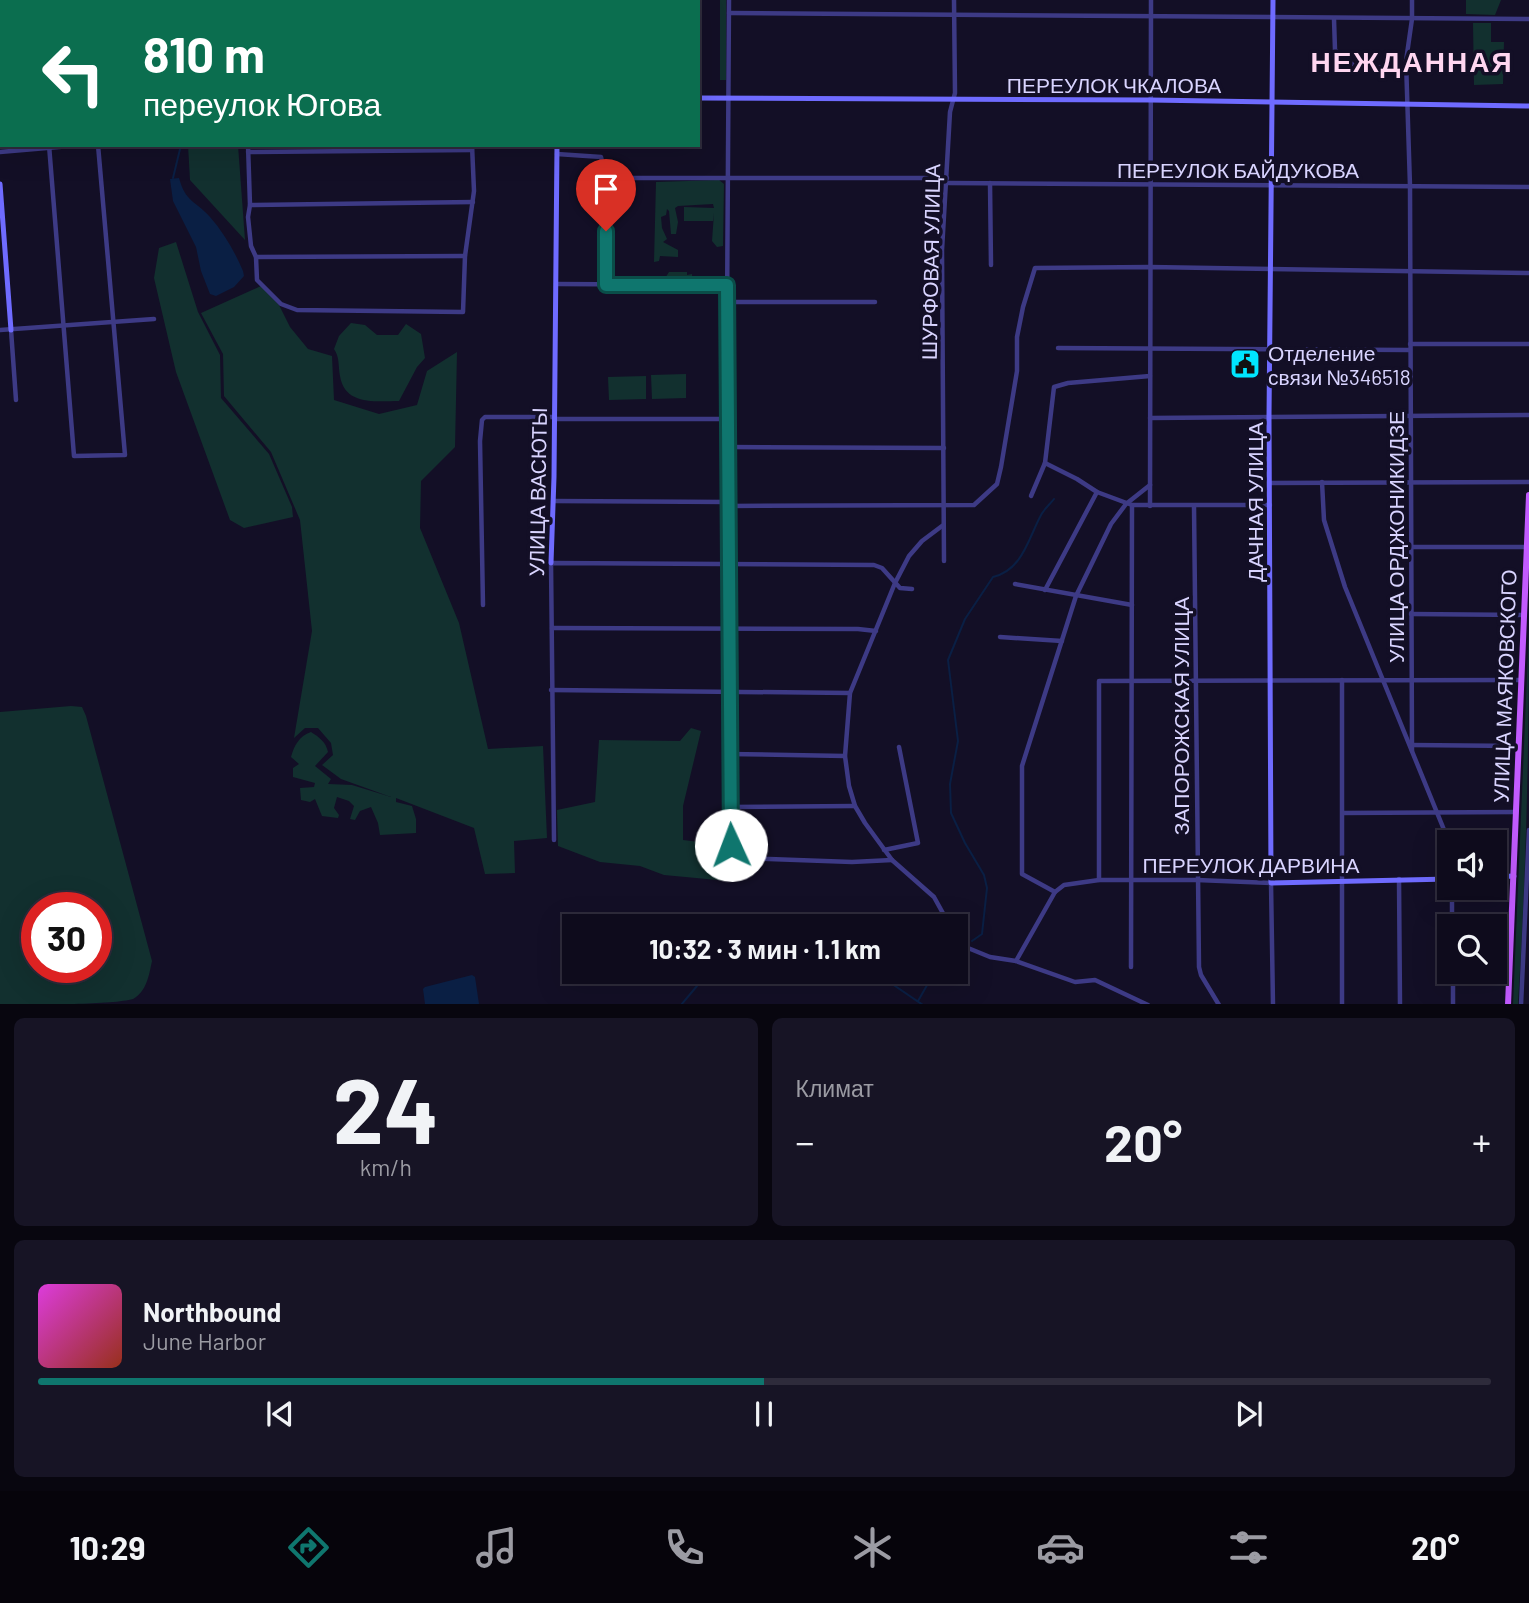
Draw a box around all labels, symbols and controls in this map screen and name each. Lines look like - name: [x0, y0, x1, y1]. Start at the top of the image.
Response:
- text: 810 m: [143, 24, 265, 83]
- icon: left: [28, 28, 119, 119]
- district label: НЕЖДАННАЯ: [1310, 44, 1514, 78]
- street label: ПЕРЕУЛОК ЧКАЛОВА: [1007, 72, 1221, 97]
- text: переулок Югова: [143, 84, 381, 122]
- street label: ПЕРЕУЛОК БАЙДУКОВА: [1117, 157, 1359, 182]
- pin: [576, 159, 636, 231]
- street label: ШУРФОВАЯ УЛИЦА: [916, 164, 944, 360]
- icon: arrive: [587, 170, 625, 208]
- place label: Отделение связи №346518: [1268, 340, 1411, 389]
- public building icon: Отделение связи №346518: [1228, 347, 1262, 381]
- street label: УЛИЦА ВАСЮТЫ: [523, 407, 551, 577]
- street label: УЛИЦА ОРДЖОНИКИДЗЕ: [1383, 411, 1408, 663]
- street label: ДАЧНАЯ УЛИЦА: [1242, 422, 1267, 582]
- street label: УЛИЦА МАЯКОВСКОГО: [1487, 569, 1521, 803]
- street label: ЗАПОРОЖСКАЯ УЛИЦА: [1168, 597, 1193, 835]
- position arrow: [694, 808, 768, 882]
- map controls: [1437, 830, 1507, 984]
- button: sound: [1437, 830, 1507, 900]
- street label: ПЕРЕУЛОК ДАРВИНА: [1143, 852, 1359, 877]
- speed limit sign: 30: [21, 892, 112, 983]
- button: search: [1437, 914, 1507, 984]
- text: 10:32 · 3 мин · 1.1 km: [649, 933, 881, 964]
- text: 24: [333, 1053, 439, 1162]
- text: Климат: [796, 1074, 874, 1102]
- text: 20°: [1104, 1110, 1182, 1172]
- text: −: [796, 1118, 815, 1164]
- text: +: [1472, 1118, 1491, 1164]
- text: km/h: [360, 1153, 412, 1181]
- text: Northbound: [143, 1296, 281, 1327]
- text: June Harbor: [143, 1327, 266, 1355]
- icon: previous: [261, 1395, 299, 1433]
- icon: pause: [745, 1395, 783, 1433]
- icon: next: [1230, 1395, 1268, 1433]
- icon: directions: [284, 1523, 333, 1572]
- icon: music: [472, 1523, 521, 1572]
- icon: phone: [660, 1523, 709, 1572]
- icon: climate: [848, 1523, 897, 1572]
- icon: car: [1036, 1523, 1085, 1572]
- icon: filters: [1224, 1523, 1273, 1572]
- text: 10:29: [69, 1528, 146, 1566]
- text: 20°: [1411, 1528, 1460, 1566]

